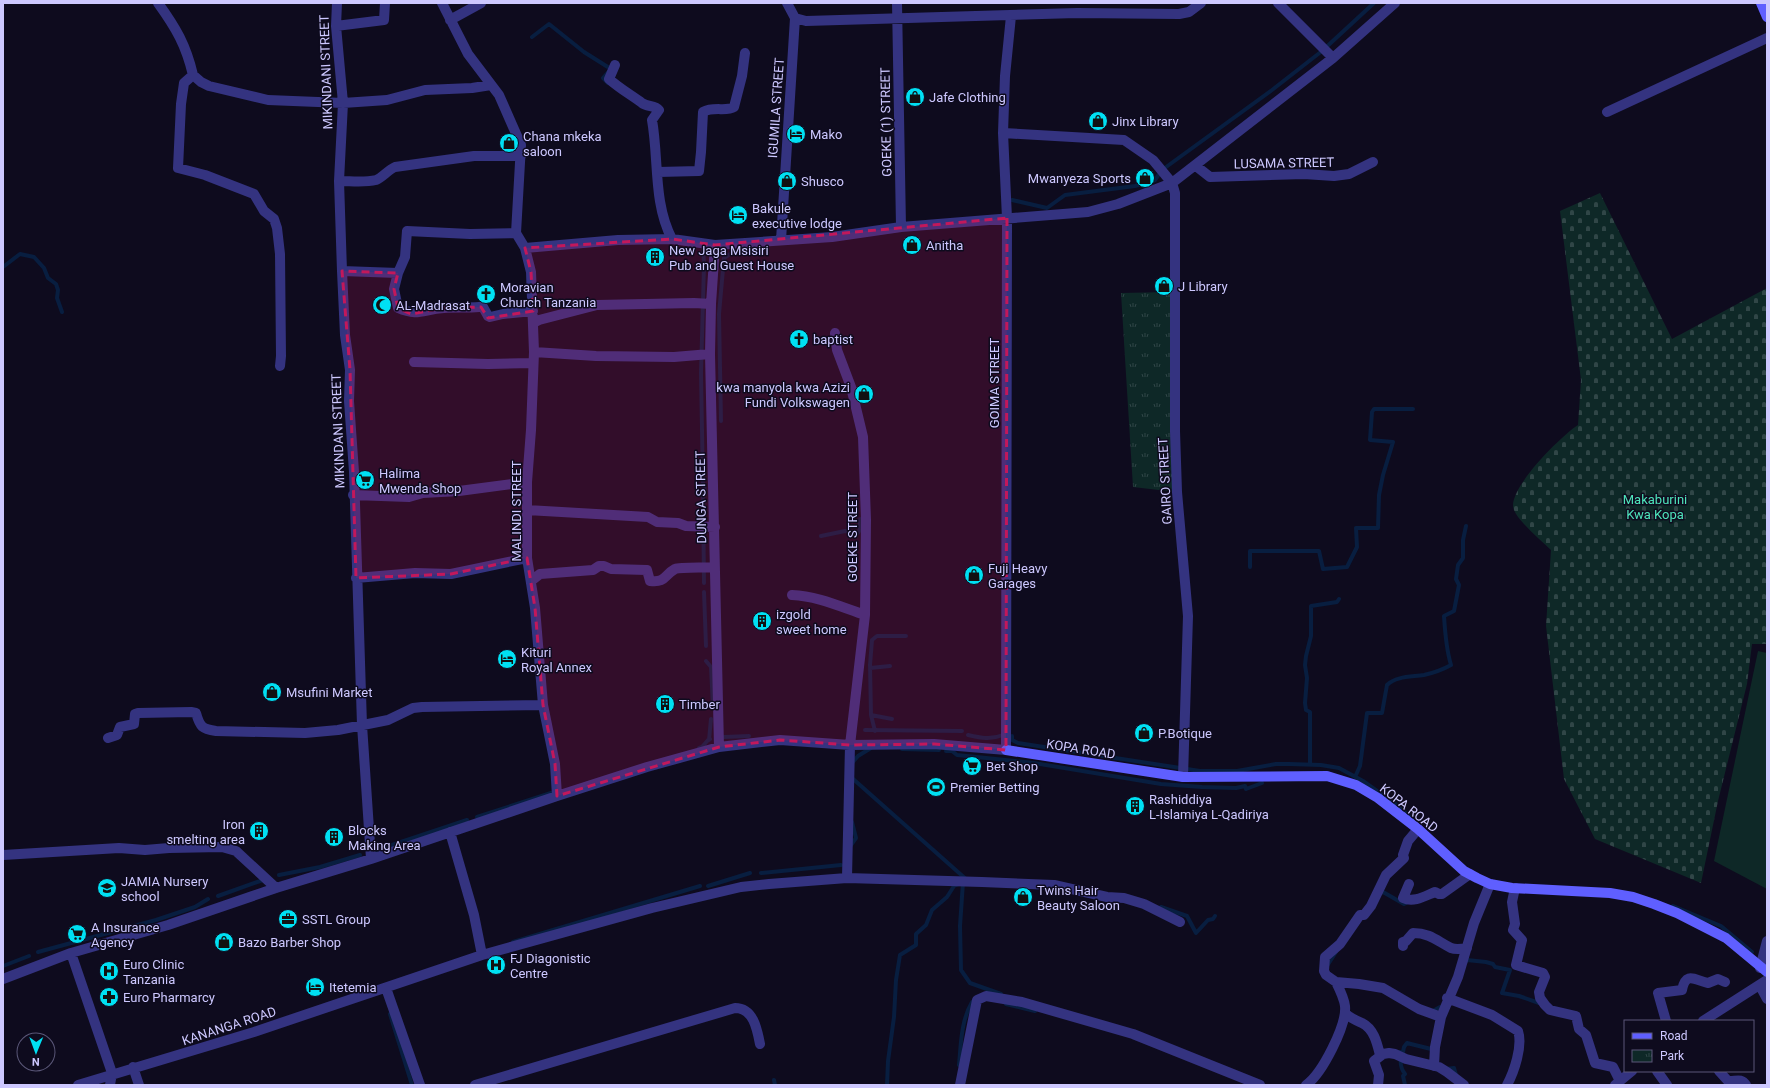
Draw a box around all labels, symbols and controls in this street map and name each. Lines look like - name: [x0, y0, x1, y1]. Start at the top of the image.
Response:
- street label: MIKINDANI STREET: [316, 14, 336, 130]
- street label: IGUMILA STREET: [765, 57, 787, 159]
- street label: GOEKE (1) STREET: [878, 67, 894, 177]
- shop icon: Jafe Clothing: [904, 86, 926, 108]
- place label: Jafe Clothing: [929, 90, 1006, 105]
- shop icon: Jinx Library: [1087, 110, 1109, 132]
- place label: Jinx Library: [1112, 114, 1179, 129]
- hotel icon: Mako: [785, 123, 807, 145]
- place label: Mako: [810, 127, 842, 142]
- place label: Chana mkeka saloon: [523, 129, 602, 159]
- shop icon: Chana mkeka saloon: [498, 132, 520, 154]
- street label: LUSAMA STREET: [1234, 155, 1335, 171]
- shop icon: Mwanyeza Sports: [1134, 167, 1156, 189]
- shop icon: Shusco: [776, 170, 798, 192]
- place label: Mwanyeza Sports: [1028, 171, 1131, 186]
- place label: Shusco: [801, 174, 844, 189]
- place label: Bakule executive lodge: [752, 201, 842, 231]
- hotel icon: Bakule executive lodge: [727, 204, 749, 226]
- shop icon: Anitha: [901, 234, 923, 256]
- place label: Anitha: [926, 238, 963, 253]
- place label: New Jaga Msisiri Pub and Guest House: [669, 243, 794, 273]
- building icon: New Jaga Msisiri Pub and Guest House: [644, 246, 666, 268]
- shop icon: J Library: [1153, 275, 1175, 297]
- place label: J Library: [1178, 279, 1228, 294]
- place label: Moravian Church Tanzania: [500, 280, 596, 310]
- church icon: Moravian Church Tanzania: [475, 283, 497, 305]
- mosque icon: AL-Madrasat: [371, 294, 393, 316]
- place label: AL-Madrasat: [396, 298, 470, 313]
- church icon: baptist: [788, 328, 810, 350]
- place label: baptist: [813, 332, 853, 347]
- street label: GOIMA STREET: [987, 337, 1002, 428]
- street label: MIKINDANI STREET: [328, 373, 348, 489]
- place label: kwa manyola kwa Azizi Fundi Volkswagen: [716, 380, 850, 410]
- shop icon: kwa manyola kwa Azizi Fundi Volkswagen: [853, 383, 875, 405]
- street label: GAIRO STREET: [1155, 437, 1175, 525]
- street label: DUNGA STREET: [693, 450, 709, 544]
- street label: MALINDI STREET: [509, 460, 524, 562]
- place label: Halima Mwenda Shop: [379, 466, 461, 496]
- supermarket icon: Halima Mwenda Shop: [354, 469, 376, 491]
- street label: GOEKE STREET: [845, 492, 860, 582]
- park label: Makaburini Kwa Kopa: [1623, 492, 1687, 522]
- place label: Fuji Heavy Garages: [988, 561, 1047, 591]
- shop icon: Fuji Heavy Garages: [963, 564, 985, 586]
- place label: izgold sweet home: [776, 607, 847, 637]
- building icon: izgold sweet home: [751, 610, 773, 632]
- place label: Kituri Royal Annex: [521, 645, 593, 675]
- hotel icon: Kituri Royal Annex: [496, 648, 518, 670]
- shop icon: Msufini Market: [261, 681, 283, 703]
- place label: Msufini Market: [286, 685, 372, 700]
- building icon: Timber: [654, 693, 676, 715]
- place label: Timber: [679, 697, 721, 712]
- shop icon: P.Botique: [1133, 722, 1155, 744]
- place label: P.Botique: [1158, 726, 1212, 741]
- street label: KOPA ROAD: [1045, 736, 1117, 762]
- supermarket icon: Bet Shop: [961, 755, 983, 777]
- place label: Bet Shop: [986, 759, 1038, 774]
- sports icon: Premier Betting: [925, 776, 947, 798]
- place label: Premier Betting: [950, 780, 1040, 795]
- street label: KOPA ROAD: [1377, 781, 1441, 835]
- place label: Rashiddiya L-Islamiya L-Qadiriya: [1149, 792, 1269, 822]
- building icon: Rashiddiya L-Islamiya L-Qadiriya: [1124, 795, 1146, 817]
- place label: Iron smelting area: [166, 817, 245, 847]
- building icon: Iron smelting area: [248, 820, 270, 842]
- place label: Blocks Making Area: [348, 823, 421, 853]
- building icon: Blocks Making Area: [323, 826, 345, 848]
- place label: JAMIA Nursery school: [121, 874, 208, 904]
- school or university icon: JAMIA Nursery school: [96, 877, 118, 899]
- place label: Twins Hair Beauty Saloon: [1037, 883, 1120, 913]
- shop icon: Twins Hair Beauty Saloon: [1012, 886, 1034, 908]
- office icon: SSTL Group: [277, 908, 299, 930]
- place label: SSTL Group: [302, 912, 370, 927]
- place label: A Insurance Agency: [91, 920, 160, 950]
- supermarket icon: A Insurance Agency: [66, 923, 88, 945]
- shop icon: Bazo Barber Shop: [213, 931, 235, 953]
- place label: Bazo Barber Shop: [238, 935, 341, 950]
- place label: FJ Diagonistic Centre: [510, 951, 591, 981]
- hospital icon: FJ Diagonistic Centre: [485, 954, 507, 976]
- place label: Euro Clinic Tanzania: [123, 957, 184, 987]
- hospital icon: Euro Clinic Tanzania: [98, 960, 120, 982]
- hotel icon: Itetemia: [304, 976, 326, 998]
- place label: Itetemia: [329, 980, 376, 995]
- pharmacy icon: Euro Pharmarcy: [98, 986, 120, 1008]
- place label: Euro Pharmarcy: [123, 990, 215, 1005]
- street label: KANANGA ROAD: [180, 1004, 278, 1048]
- legend: [1624, 1020, 1754, 1072]
- text: Road: [1660, 1029, 1688, 1043]
- north arrow: [16, 1032, 56, 1072]
- text: Park: [1660, 1049, 1685, 1063]
- text: N: [32, 1055, 40, 1068]

